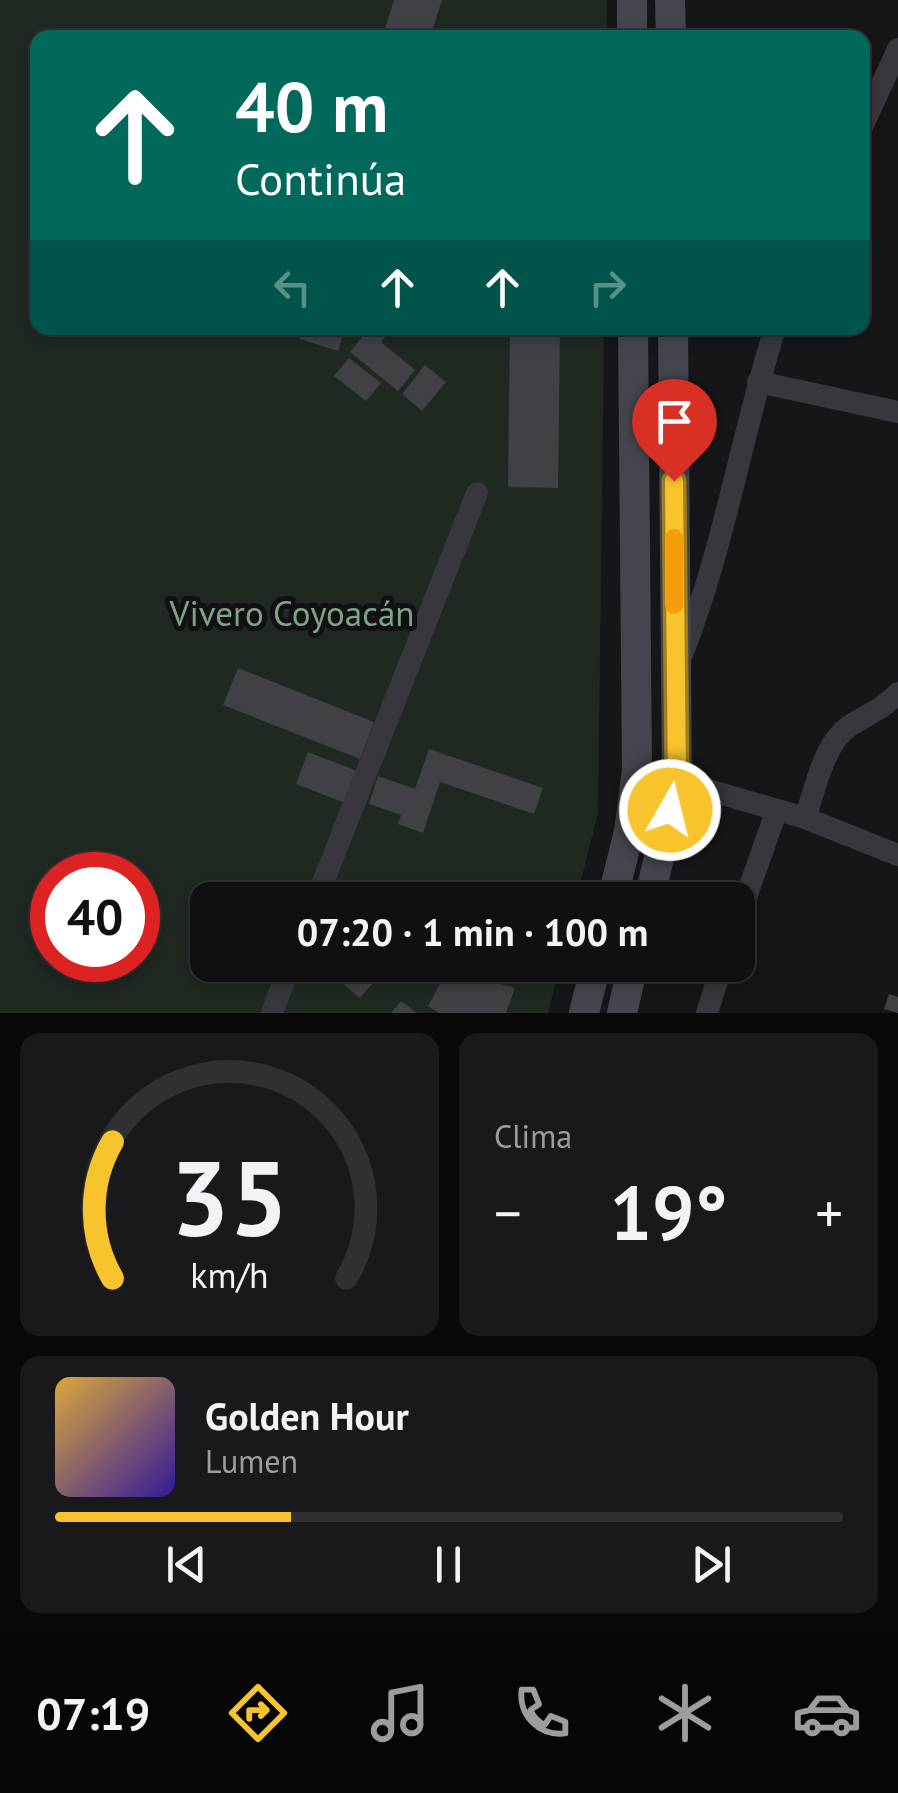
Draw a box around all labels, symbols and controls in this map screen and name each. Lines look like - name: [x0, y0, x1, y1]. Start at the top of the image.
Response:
- text: 40 m: [235, 61, 388, 151]
- icon: ahead: [70, 70, 200, 200]
- text: Continúa: [235, 149, 406, 207]
- icon: left: [265, 260, 320, 315]
- icon: ahead: [370, 260, 425, 315]
- icon: ahead: [475, 260, 530, 315]
- icon: right: [580, 260, 635, 315]
- pin: [632, 379, 717, 482]
- icon: arrive: [647, 394, 702, 449]
- park label: Vivero Coyoacán: [169, 590, 414, 636]
- position arrow: [618, 758, 722, 862]
- speed limit sign: 40: [30, 852, 160, 982]
- text: 07:20 · 1 min · 100 m: [297, 907, 648, 956]
- text: Clima: [494, 1115, 572, 1157]
- text: 35: [171, 1130, 288, 1265]
- text: 19°: [610, 1164, 727, 1261]
- text: −: [494, 1177, 522, 1248]
- text: +: [815, 1177, 843, 1248]
- text: km/h: [190, 1252, 269, 1298]
- text: Golden Hour: [205, 1391, 409, 1440]
- text: Lumen: [205, 1440, 298, 1482]
- icon: previous: [159, 1537, 214, 1592]
- icon: pause: [421, 1537, 476, 1592]
- icon: next: [684, 1537, 739, 1592]
- icon: directions: [223, 1678, 293, 1748]
- icon: music: [365, 1678, 435, 1748]
- icon: phone: [507, 1678, 577, 1748]
- icon: climate: [650, 1678, 720, 1748]
- icon: car: [792, 1678, 862, 1748]
- text: 07:19: [36, 1684, 150, 1742]

